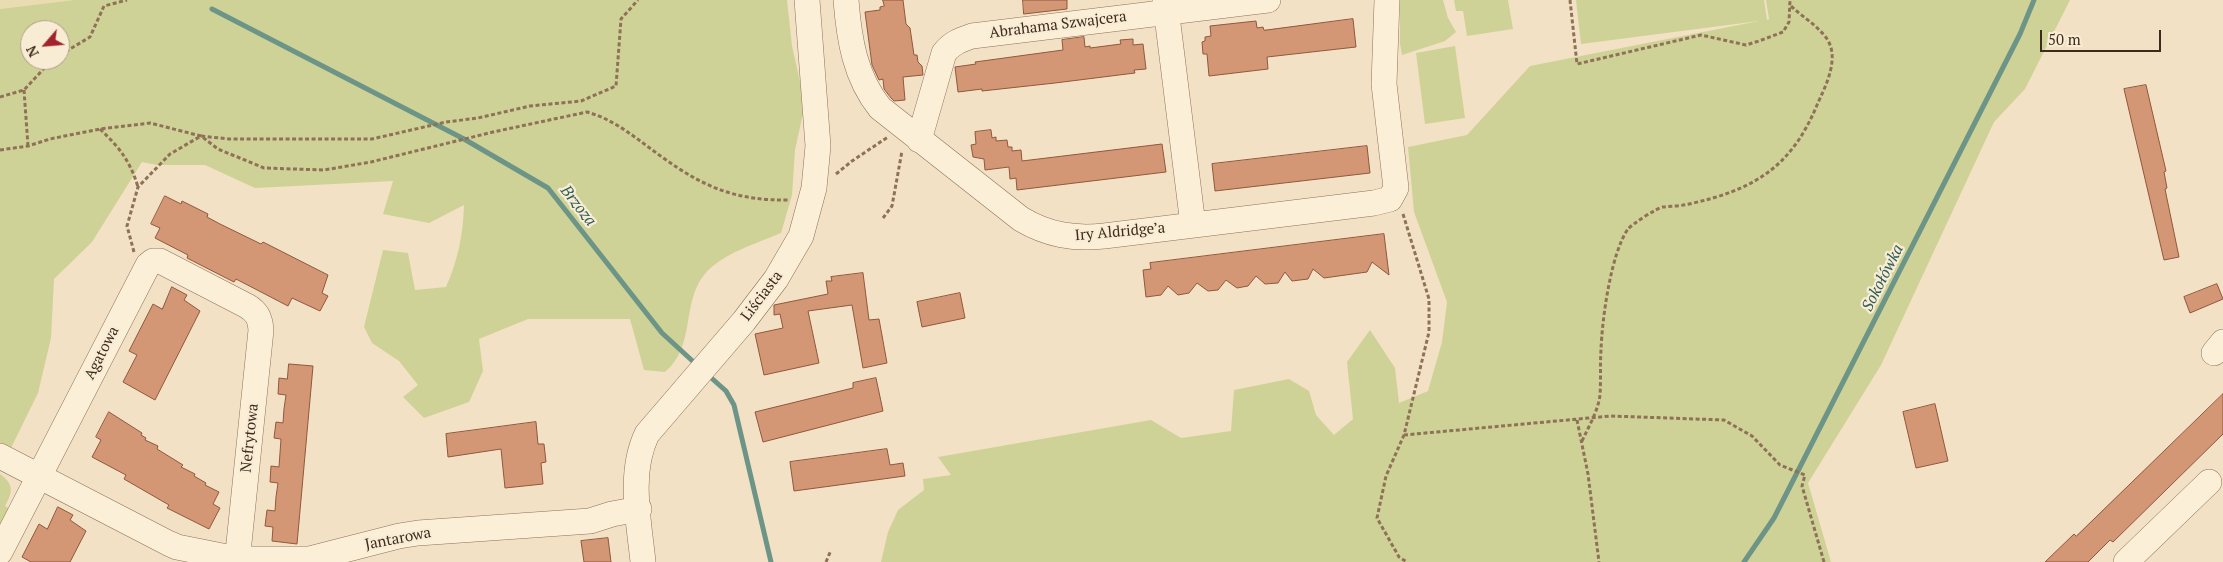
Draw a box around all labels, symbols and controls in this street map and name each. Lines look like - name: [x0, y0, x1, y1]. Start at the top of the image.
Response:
- street label: Abrahama Szwajcera: [988, 8, 1128, 42]
- north arrow: [20, 20, 70, 70]
- scale bar: [2043, 20, 2164, 52]
- text: 50 m: [2048, 29, 2081, 49]
- text: N: [21, 43, 43, 61]
- water label: Brzoza: [556, 182, 600, 230]
- street label: Iry Aldridge’a: [1074, 219, 1166, 245]
- water label: Sokołówka: [1858, 241, 1908, 315]
- street label: Liściasta: [737, 267, 787, 325]
- street label: Agatowa: [81, 323, 123, 383]
- street label: Nefrytowa: [237, 403, 263, 473]
- street label: Jantarowa: [363, 524, 433, 554]

